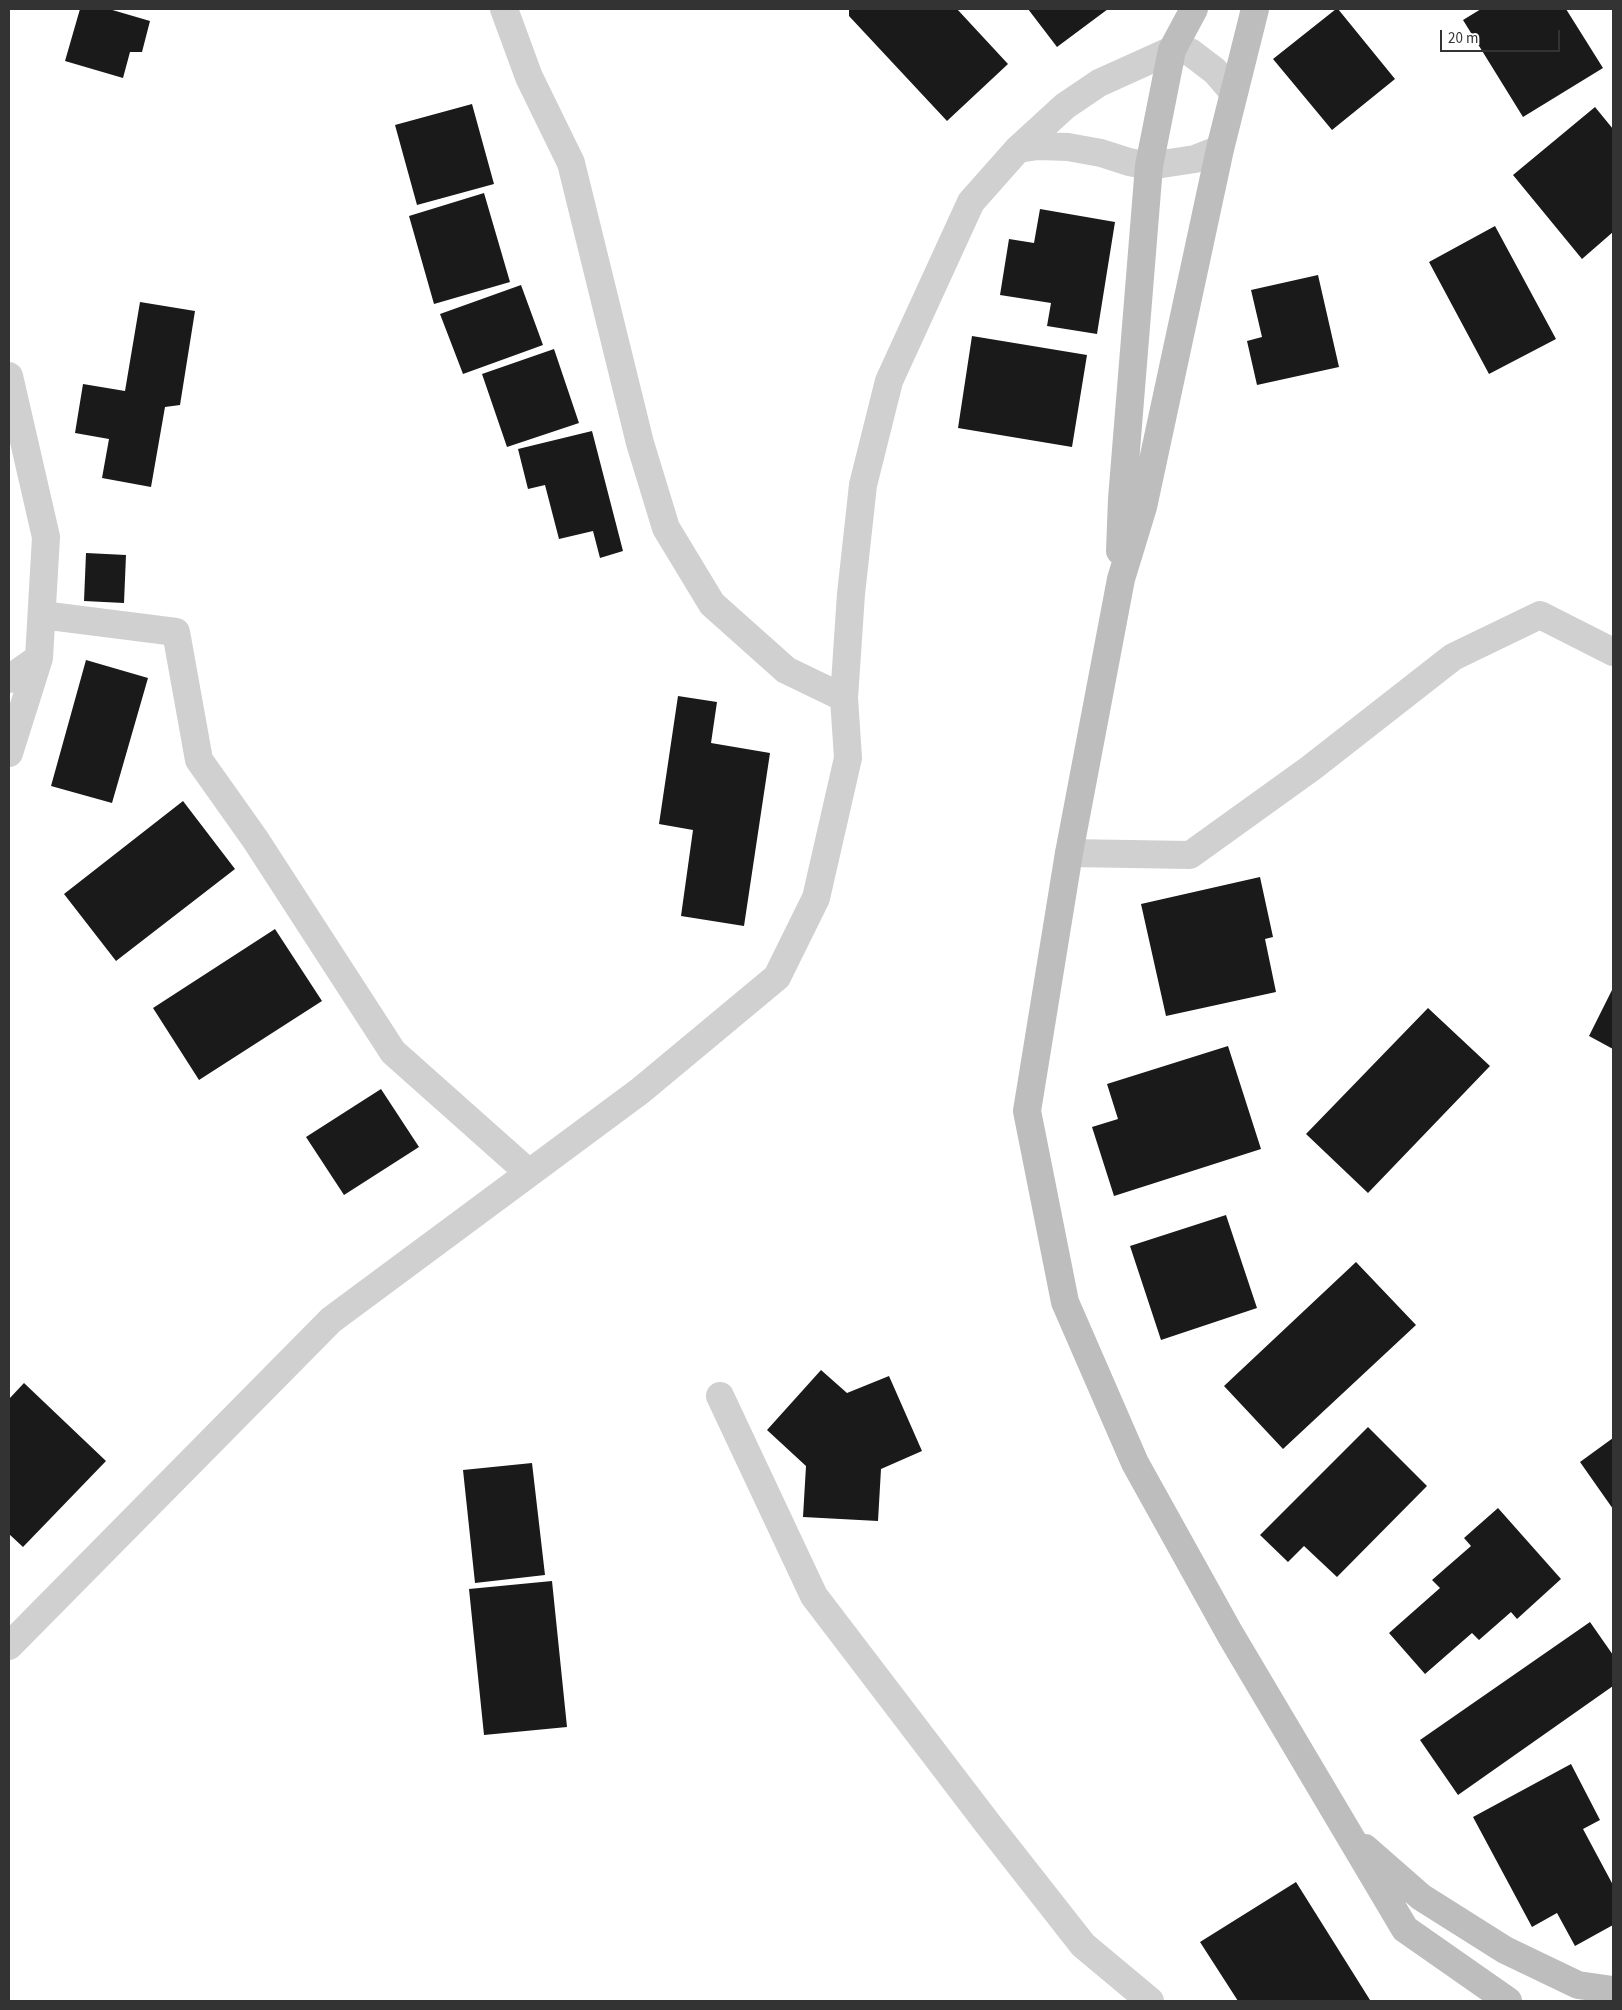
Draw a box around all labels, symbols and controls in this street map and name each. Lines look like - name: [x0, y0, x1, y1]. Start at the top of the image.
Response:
- scale bar: [1442, 20, 1562, 52]
- text: 20 m: [1448, 28, 1478, 49]

